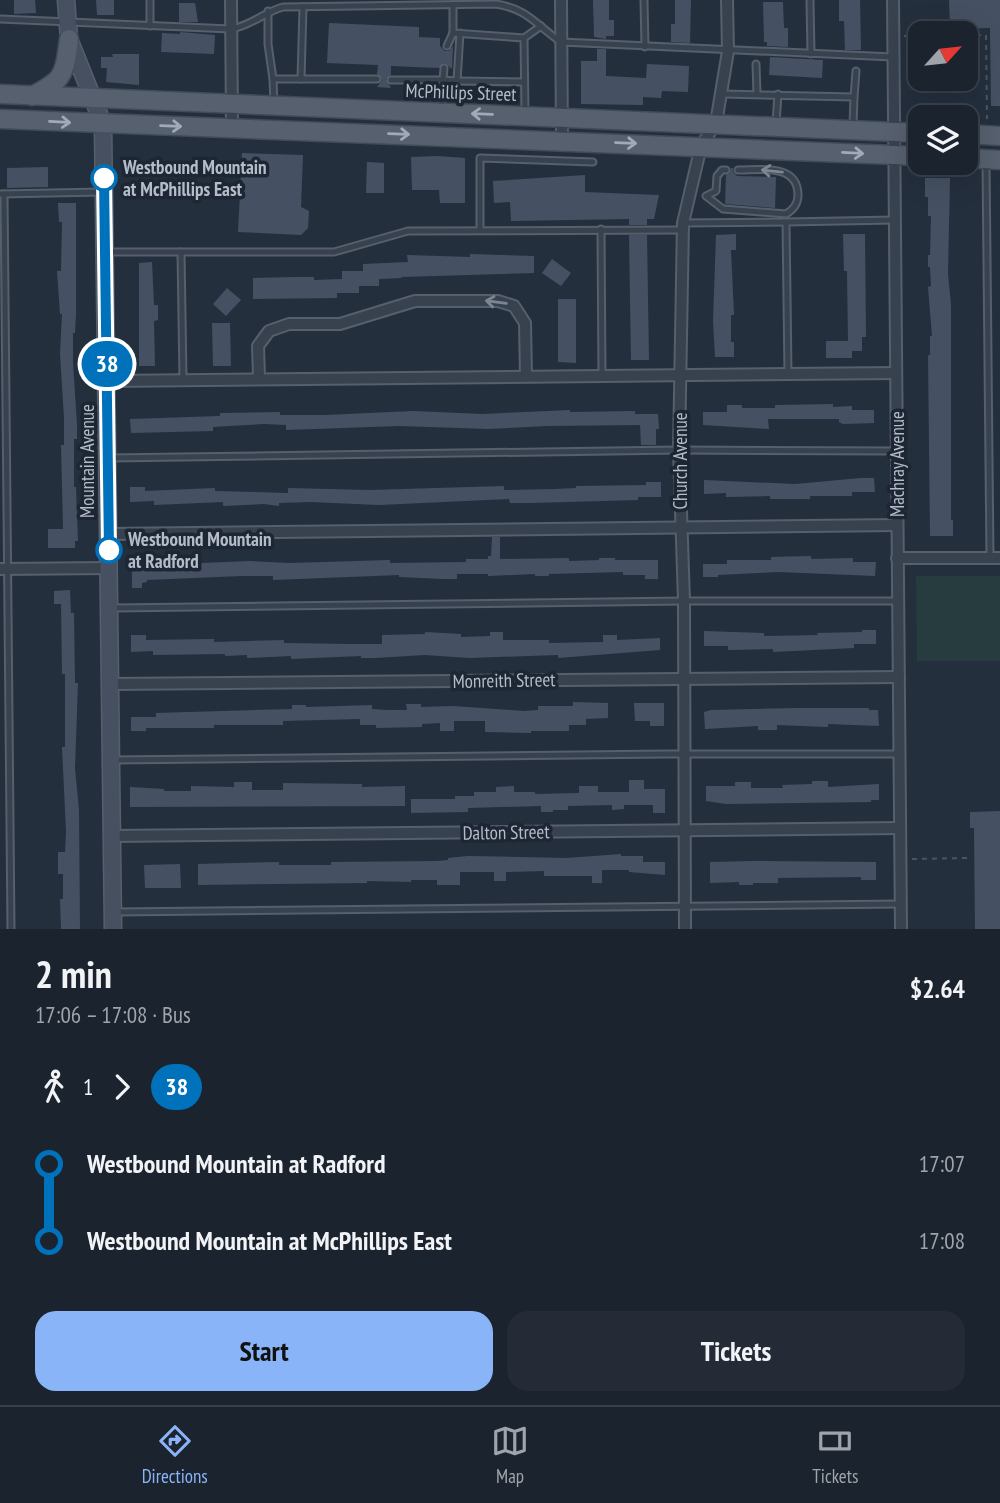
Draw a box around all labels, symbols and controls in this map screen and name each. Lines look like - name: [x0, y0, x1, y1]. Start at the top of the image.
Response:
- north arrow: [908, 21, 978, 91]
- map controls: [908, 21, 978, 175]
- street label: McPhillips Street: [405, 78, 518, 106]
- button: layers: [908, 105, 978, 175]
- one-way arrow: [471, 107, 494, 120]
- one-way arrow: [48, 115, 71, 128]
- one-way arrow: [160, 119, 183, 132]
- one-way arrow: [387, 128, 410, 141]
- one-way arrow: [614, 137, 637, 150]
- one-way arrow: [842, 146, 865, 159]
- place label: Westbound Mountain at McPhillips East: [122, 155, 267, 201]
- marker: Westbound Mountain at McPhillips East: [91, 165, 117, 191]
- one-way arrow: [761, 165, 784, 178]
- one-way arrow: [485, 296, 508, 309]
- line badge: 38: [76, 341, 138, 387]
- text: 38: [96, 348, 118, 379]
- street label: Mountain Avenue: [75, 404, 99, 518]
- street label: Machray Avenue: [885, 411, 909, 517]
- street label: Church Avenue: [668, 412, 692, 510]
- place label: Westbound Mountain at Radford: [127, 527, 272, 573]
- marker: Westbound Mountain at Radford: [96, 537, 122, 563]
- street label: Monreith Street: [452, 667, 556, 693]
- street label: Dalton Street: [462, 819, 550, 845]
- text: 2 min: [35, 949, 112, 998]
- text: $2.64: [910, 972, 965, 1005]
- text: 17:06 – 17:08 · Bus: [35, 1000, 191, 1029]
- icon: walk: [35, 1068, 73, 1106]
- icon: forward: [103, 1068, 141, 1106]
- text: 38: [165, 1071, 188, 1102]
- text: 1: [83, 1072, 93, 1101]
- text: Westbound Mountain at Radford: [87, 1147, 386, 1180]
- text: 17:07: [919, 1149, 965, 1178]
- text: Westbound Mountain at McPhillips East: [87, 1224, 452, 1257]
- text: 17:08: [919, 1226, 965, 1255]
- button: Start: [35, 1311, 493, 1391]
- button: Tickets: [507, 1311, 965, 1391]
- tab: Directions: [142, 1422, 208, 1488]
- tab: Map: [491, 1422, 529, 1488]
- tab: Tickets: [812, 1422, 858, 1488]

